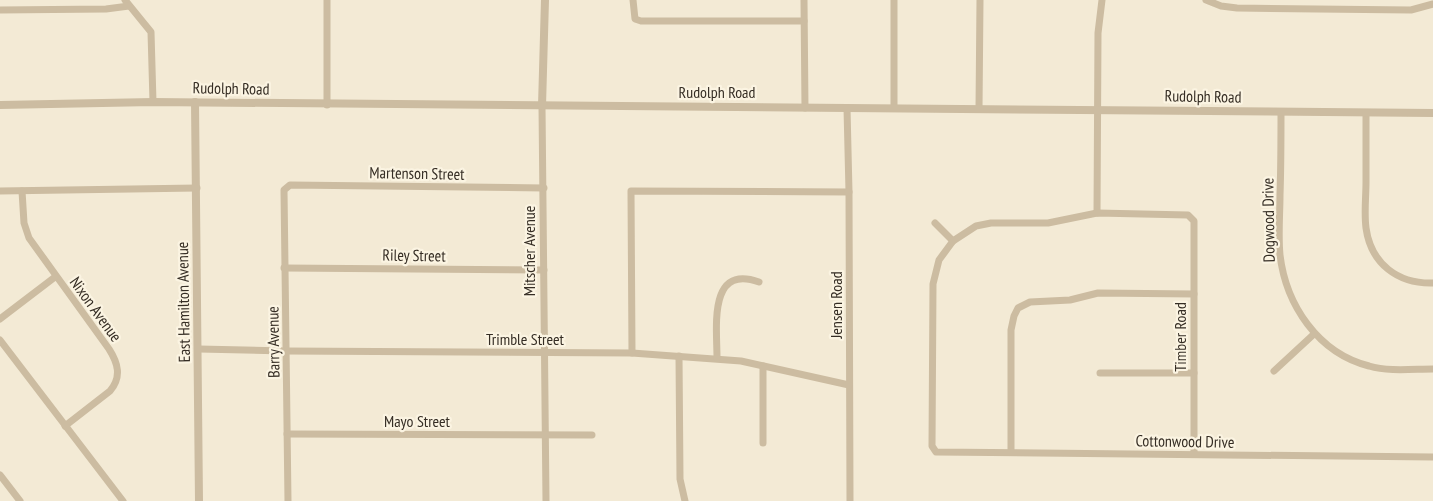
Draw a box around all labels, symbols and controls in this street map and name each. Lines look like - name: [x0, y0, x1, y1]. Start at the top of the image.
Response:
- street label: Rudolph Road: [192, 77, 270, 99]
- street label: Rudolph Road: [679, 82, 756, 102]
- street label: Rudolph Road: [1164, 85, 1242, 107]
- street label: Martenson Street: [369, 162, 465, 184]
- street label: Dogwood Drive: [1257, 177, 1279, 263]
- street label: Mitscher Avenue: [519, 206, 539, 296]
- street label: East Hamilton Avenue: [172, 241, 194, 363]
- street label: Riley Street: [382, 244, 446, 266]
- street label: Jensen Road: [826, 271, 846, 340]
- street label: Nixon Avenue: [66, 272, 126, 346]
- street label: Timber Road: [1170, 302, 1190, 372]
- street label: Barry Avenue: [262, 306, 284, 378]
- street label: Trimble Street: [486, 329, 565, 349]
- street label: Mayo Street: [384, 411, 451, 431]
- street label: Cottonwood Drive: [1135, 430, 1235, 452]

